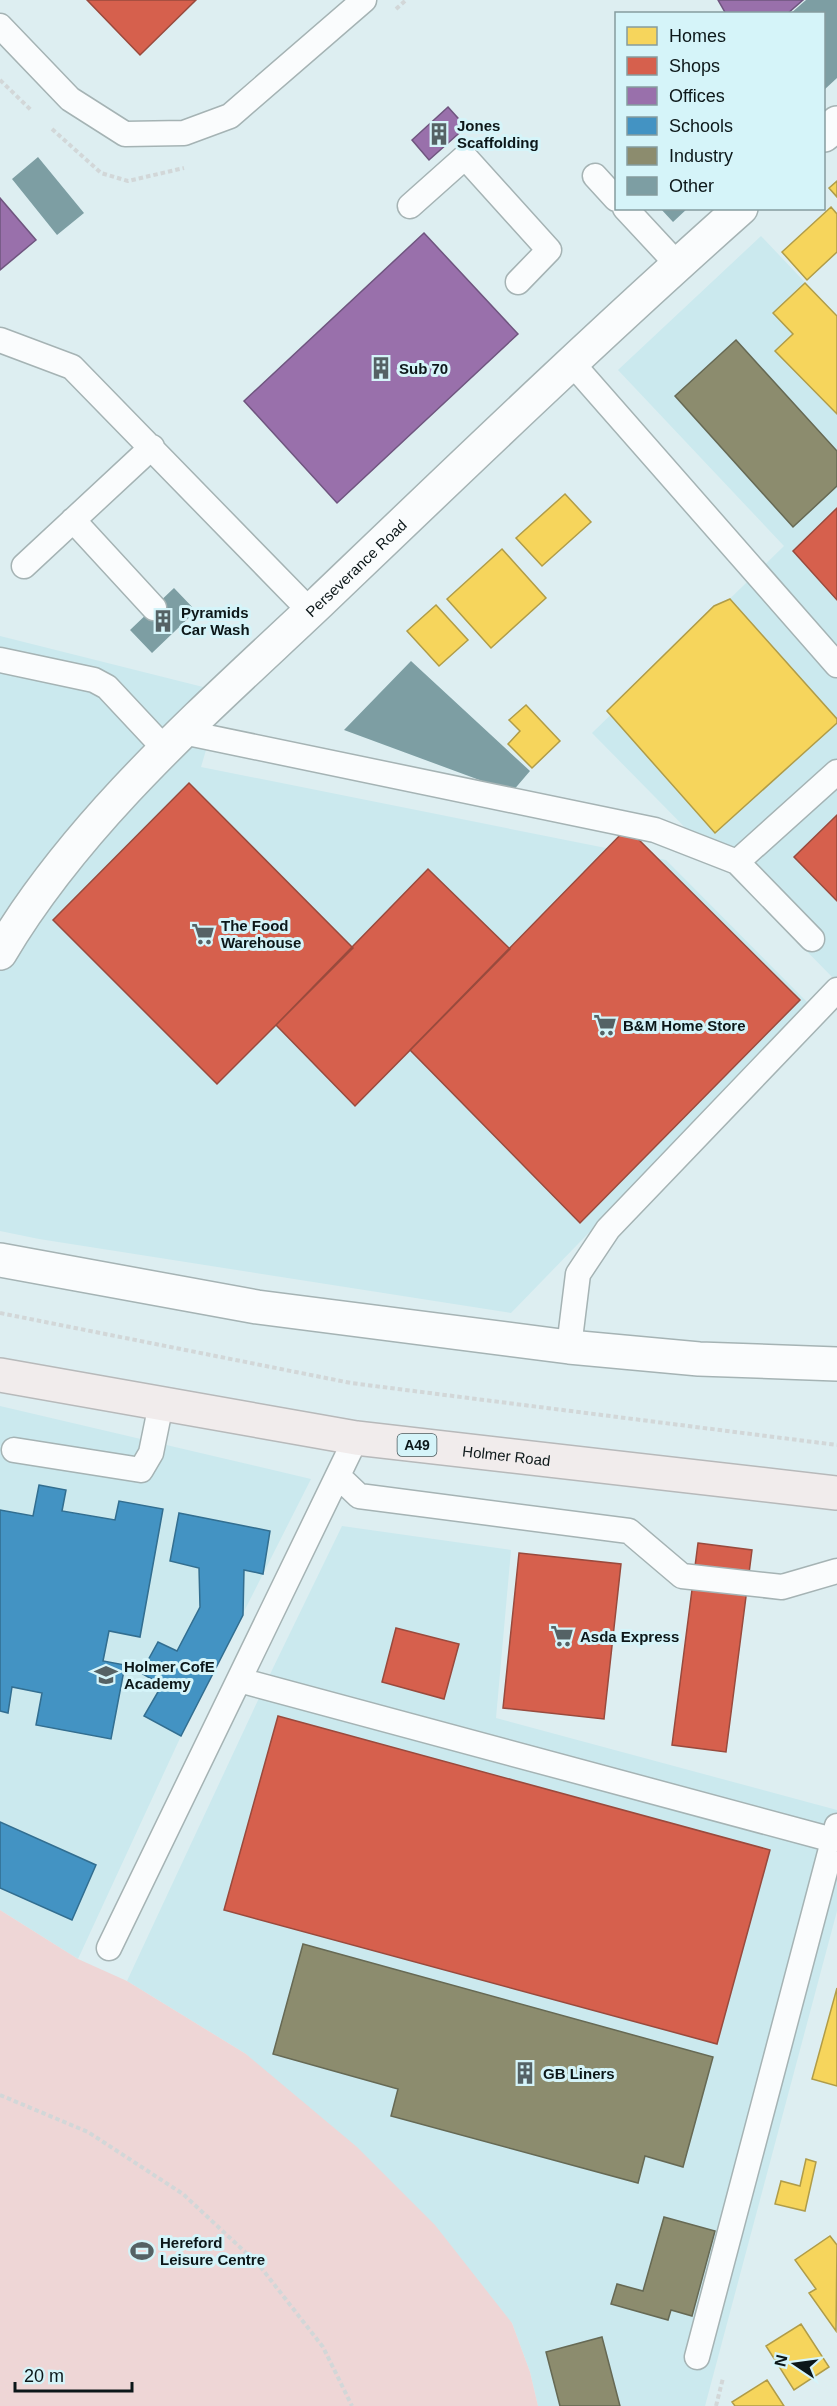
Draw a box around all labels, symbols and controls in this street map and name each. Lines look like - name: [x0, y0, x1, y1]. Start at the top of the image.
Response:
- legend: [615, 12, 825, 210]
- text: Homes: [669, 26, 726, 46]
- text: Shops: [669, 56, 720, 76]
- text: Offices: [669, 86, 725, 106]
- text: Schools: [669, 116, 733, 136]
- place label: Jones Scaffolding: [457, 117, 539, 151]
- building icon: Jones Scaffolding: [426, 121, 452, 147]
- text: Industry: [669, 146, 733, 166]
- text: Other: [669, 176, 714, 196]
- building icon: Sub 70: [368, 355, 394, 381]
- place label: Sub 70: [399, 360, 448, 377]
- street label: Perseverance Road: [302, 516, 409, 620]
- place label: Pyramids Car Wash: [181, 604, 250, 638]
- building icon: Pyramids Car Wash: [150, 608, 176, 634]
- place label: The Food Warehouse: [221, 917, 301, 951]
- supermarket icon: The Food Warehouse: [190, 921, 216, 947]
- supermarket icon: B&M Home Store: [592, 1012, 618, 1038]
- place label: B&M Home Store: [623, 1017, 746, 1034]
- road number: A49: [398, 1434, 436, 1456]
- street label: Holmer Road: [462, 1442, 551, 1469]
- supermarket icon: Asda Express: [549, 1623, 575, 1649]
- place label: Asda Express: [580, 1628, 679, 1645]
- place label: Holmer CofE Academy: [124, 1658, 215, 1692]
- school or university icon: Holmer CofE Academy: [93, 1662, 119, 1688]
- building icon: GB Liners: [512, 2060, 538, 2086]
- place label: GB Liners: [543, 2065, 615, 2082]
- place label: Hereford Leisure Centre: [160, 2234, 265, 2268]
- sports icon: Hereford Leisure Centre: [129, 2238, 155, 2264]
- north arrow: [765, 2334, 825, 2394]
- text: N: [771, 2353, 790, 2368]
- scale bar: [15, 2355, 132, 2393]
- text: 20 m: [24, 2366, 64, 2386]

